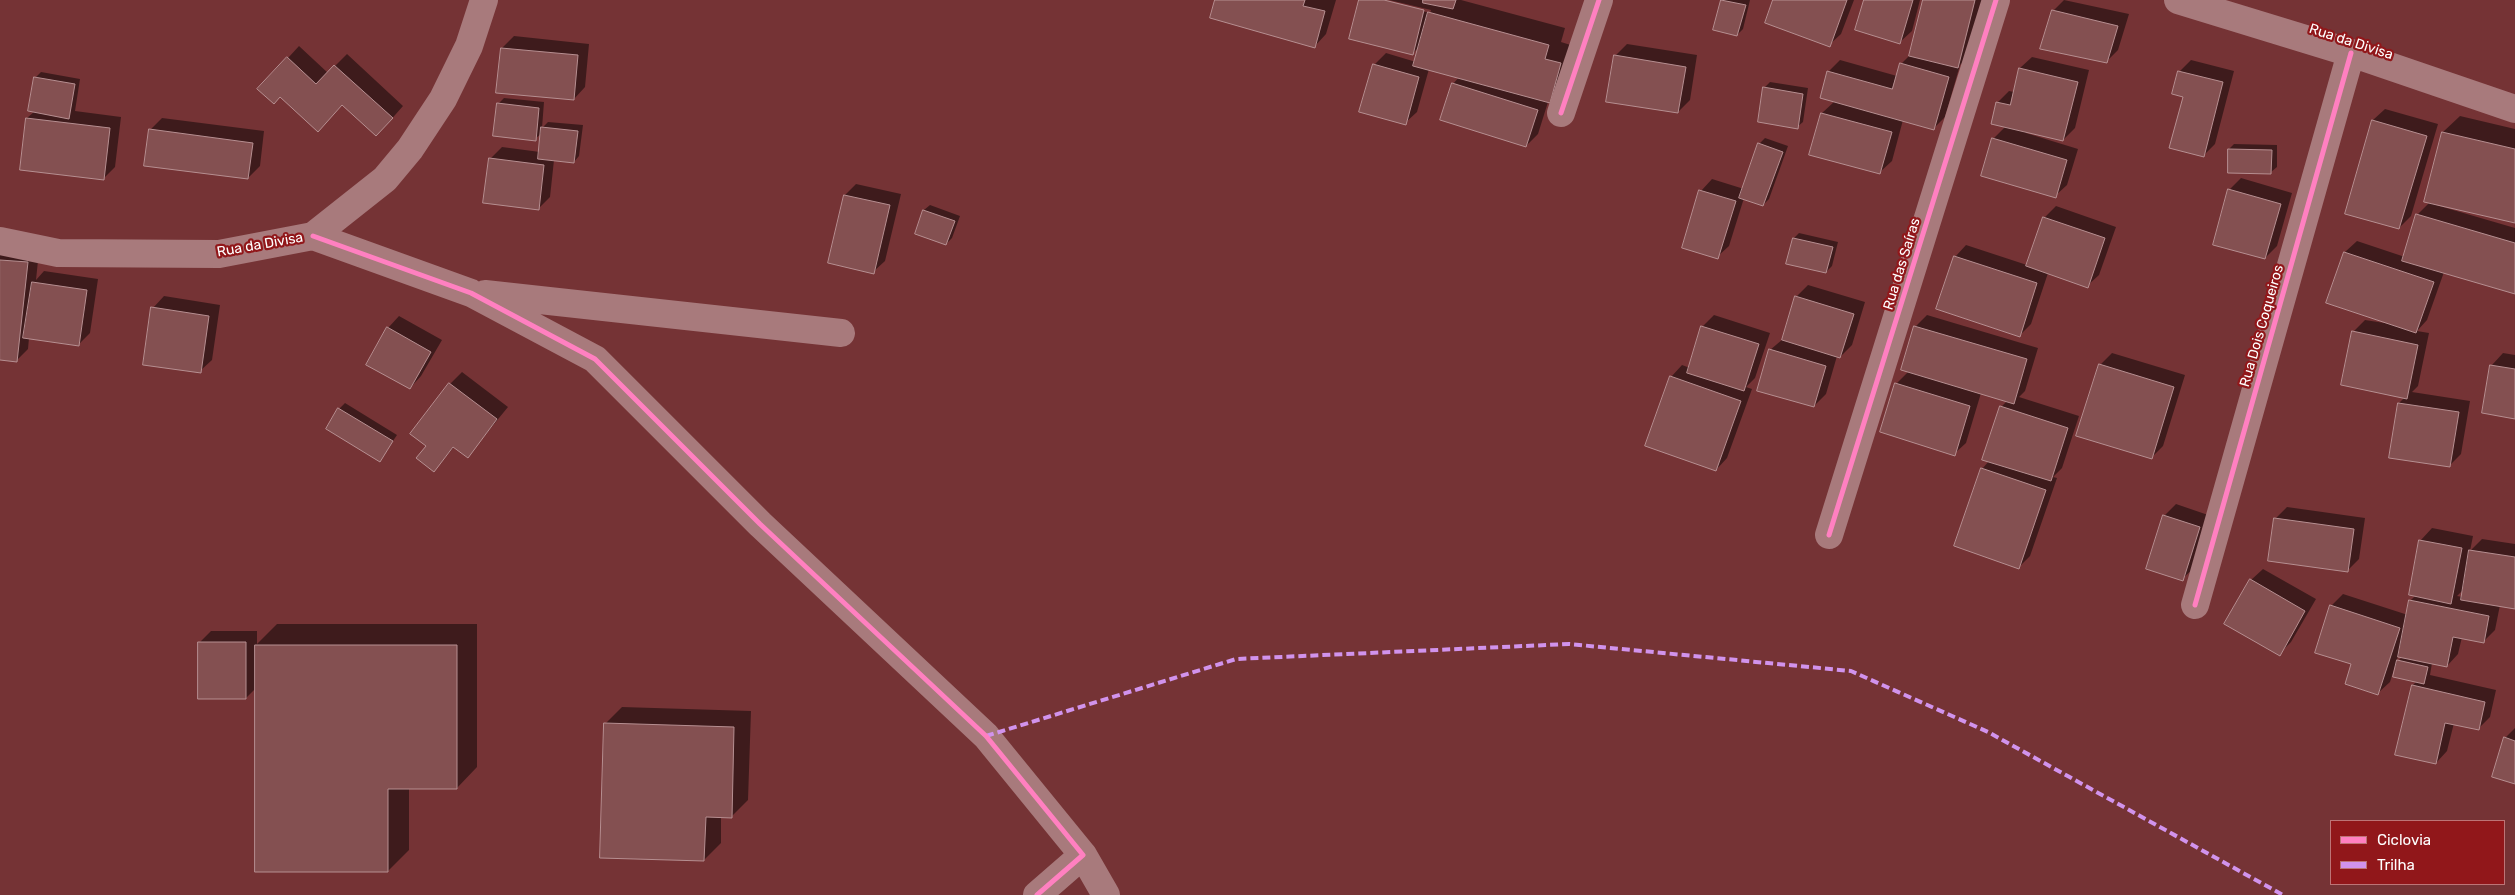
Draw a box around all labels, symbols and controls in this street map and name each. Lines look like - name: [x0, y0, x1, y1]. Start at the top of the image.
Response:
- street label: Rua da Divisa: [2307, 21, 2395, 63]
- street label: Rua das Saíras: [1880, 216, 1924, 312]
- street label: Rua da Divisa: [216, 229, 304, 261]
- street label: Rua Dois Coqueiros: [2237, 263, 2287, 389]
- legend: [2330, 820, 2505, 885]
- text: Ciclovia: [2377, 831, 2431, 849]
- text: Trilha: [2377, 856, 2415, 874]

